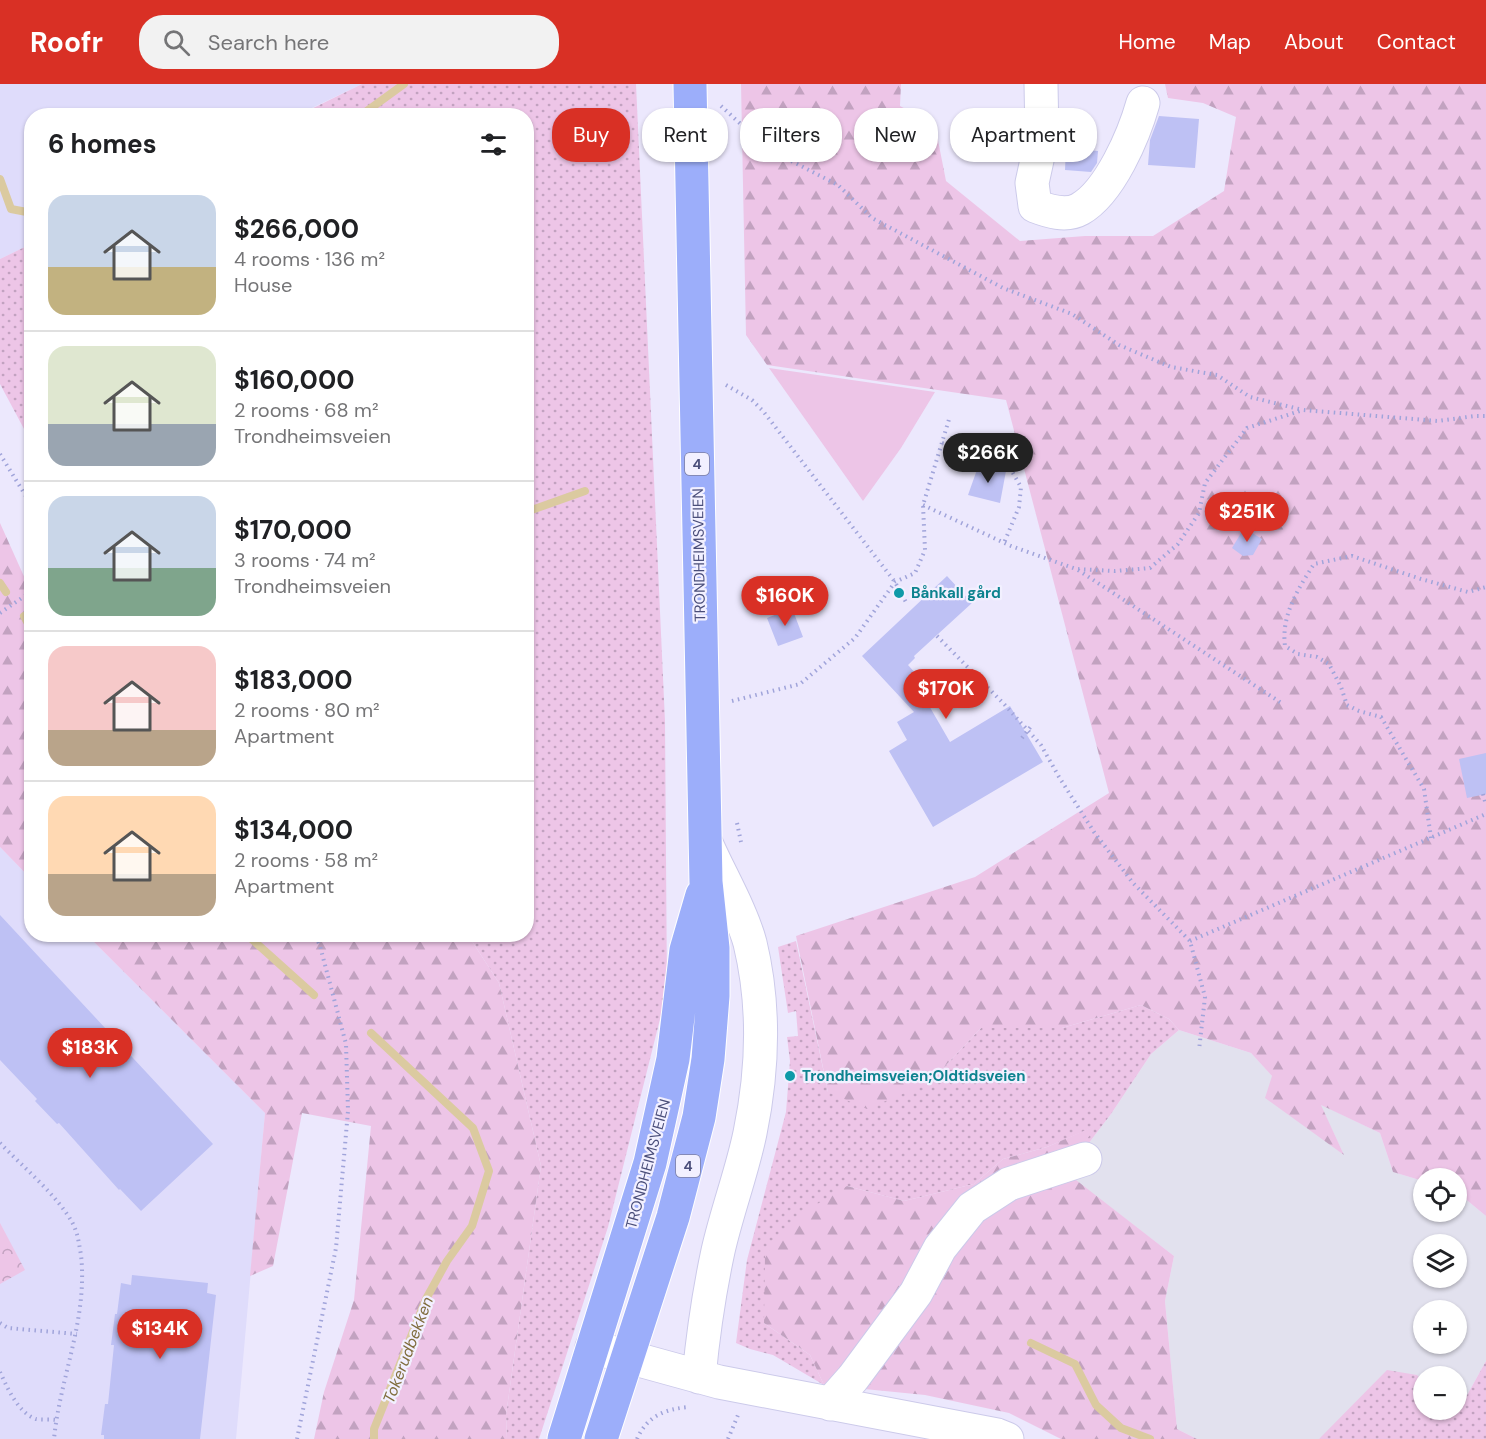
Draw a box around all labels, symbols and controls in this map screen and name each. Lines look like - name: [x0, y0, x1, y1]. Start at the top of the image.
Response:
- search box: [139, 15, 559, 69]
- text: Roofr: [30, 24, 103, 61]
- icon: search: [160, 26, 193, 59]
- text: Search here: [208, 28, 329, 57]
- text: Home: [1118, 28, 1176, 56]
- text: Map: [1209, 28, 1251, 56]
- text: About: [1284, 28, 1344, 56]
- text: Contact: [1377, 28, 1456, 56]
- chip: Buy: [552, 108, 630, 162]
- chip: Rent: [642, 108, 728, 162]
- chip: Filters: [740, 108, 842, 162]
- chip: New: [854, 108, 938, 162]
- chip: Apartment: [950, 108, 1097, 162]
- text: 6 homes: [48, 127, 156, 161]
- icon: filters: [477, 128, 510, 161]
- text: $266,000: [234, 212, 359, 246]
- icon: home: [96, 219, 168, 291]
- text: 4 rooms · 136 m²: [234, 246, 385, 272]
- text: House: [234, 272, 292, 298]
- text: $160,000: [234, 363, 354, 397]
- icon: home: [96, 370, 168, 442]
- text: 2 rooms · 68 m²: [234, 397, 379, 423]
- text: Trondheimsveien: [234, 423, 391, 449]
- pin: $266K: [946, 433, 1030, 484]
- text: $266K: [957, 439, 1019, 465]
- road number: 4: [685, 453, 709, 475]
- street label: TRONDHEIMSVEIEN: [688, 488, 710, 622]
- pin: $251K: [1205, 492, 1289, 543]
- text: $251K: [1219, 498, 1275, 524]
- text: $170,000: [234, 513, 352, 547]
- icon: home: [96, 520, 168, 592]
- text: 3 rooms · 74 m²: [234, 547, 376, 573]
- text: Trondheimsveien: [234, 573, 391, 599]
- pin: $160K: [743, 576, 827, 627]
- text: $160K: [755, 582, 815, 608]
- place label: Bånkall gård: [911, 583, 1001, 603]
- marker: Bånkall gård: [892, 586, 906, 600]
- text: $183,000: [234, 663, 353, 697]
- pin: $170K: [904, 669, 988, 720]
- icon: home: [96, 670, 168, 742]
- text: $170K: [917, 675, 975, 701]
- text: 2 rooms · 80 m²: [234, 697, 380, 723]
- text: Apartment: [234, 723, 334, 749]
- text: $134,000: [234, 813, 353, 847]
- icon: home: [96, 820, 168, 892]
- text: 2 rooms · 58 m²: [234, 847, 378, 873]
- text: Apartment: [234, 873, 334, 899]
- pin: $183K: [48, 1028, 132, 1079]
- text: $183K: [61, 1034, 119, 1060]
- place label: Trondheimsveien;Oldtidsveien: [802, 1066, 1026, 1086]
- marker: Trondheimsveien;Oldtidsveien: [783, 1069, 797, 1083]
- street label: TRONDHEIMSVEIEN: [621, 1097, 675, 1231]
- road number: 4: [676, 1155, 700, 1177]
- map controls: [1413, 1168, 1467, 1420]
- button: locate: [1413, 1168, 1467, 1222]
- button: layers: [1413, 1234, 1467, 1288]
- water label: Tokerudbekken: [378, 1294, 438, 1406]
- button: +: [1413, 1300, 1467, 1354]
- pin: $134K: [118, 1309, 202, 1360]
- text: $134K: [131, 1315, 189, 1341]
- button: −: [1413, 1366, 1467, 1420]

